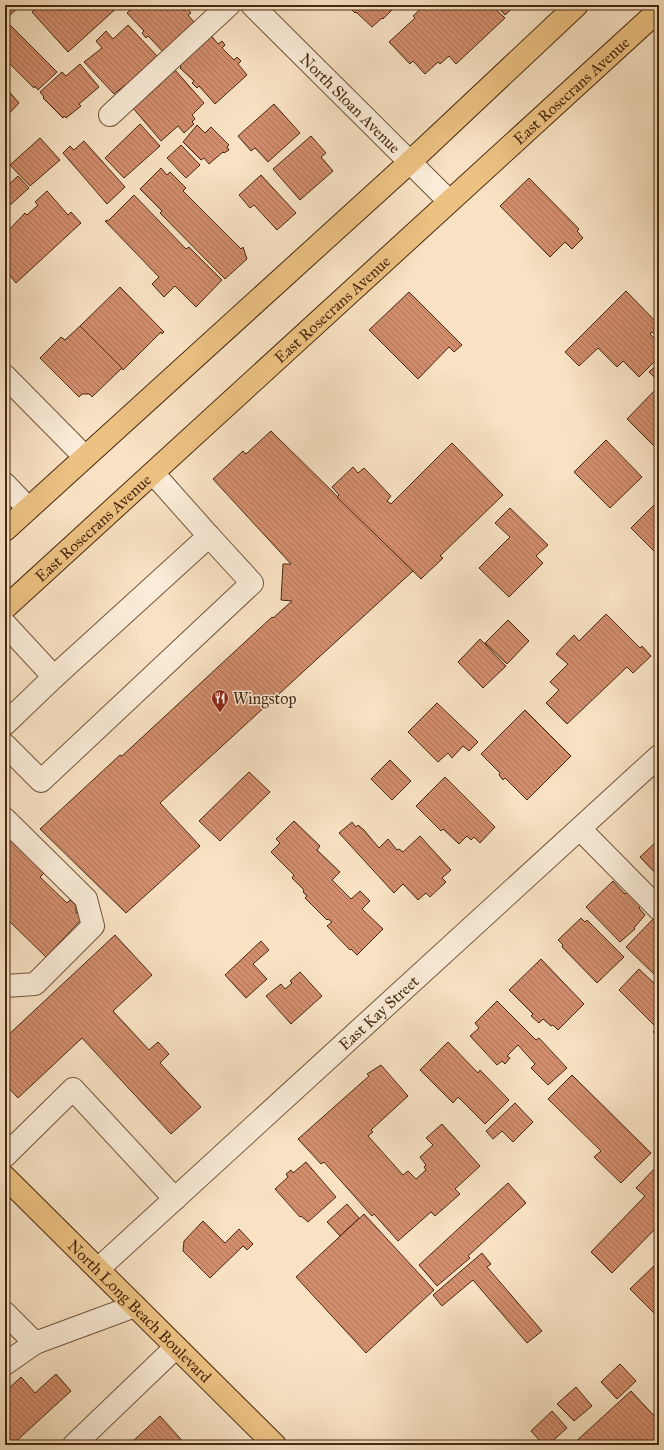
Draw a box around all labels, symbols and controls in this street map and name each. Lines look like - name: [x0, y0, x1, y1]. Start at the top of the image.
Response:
- street label: East Rosecrans Avenue: [509, 32, 633, 148]
- street label: North Sloan Avenue: [296, 49, 405, 157]
- street label: East Rosecrans Avenue: [270, 251, 394, 367]
- street label: East Rosecrans Avenue: [31, 470, 155, 586]
- restaurant icon: Wingstop: [210, 688, 230, 713]
- place label: Wingstop: [233, 689, 296, 709]
- street label: East Kay Street: [334, 971, 423, 1054]
- street label: North Long Beach Boulevard: [64, 1236, 216, 1386]

